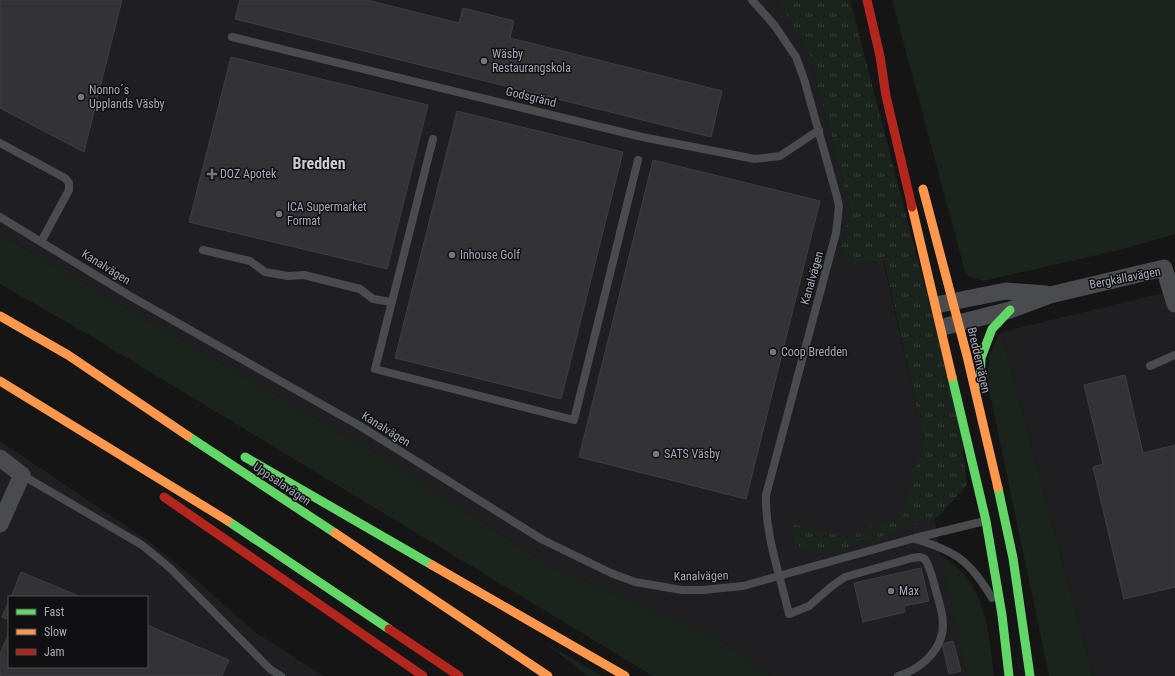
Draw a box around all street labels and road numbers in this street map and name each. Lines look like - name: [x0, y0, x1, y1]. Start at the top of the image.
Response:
- street label: Godsgränd: [504, 84, 558, 110]
- street label: Kanalvägen: [79, 247, 133, 288]
- street label: Kanalvägen: [798, 250, 826, 306]
- street label: Bergkällavägen: [1088, 264, 1162, 292]
- street label: Breddenvägen: [965, 326, 993, 394]
- street label: Kanalvägen: [359, 409, 413, 450]
- street label: Uppsalavägen: [251, 460, 314, 508]
- street label: Kanalvägen: [673, 569, 729, 583]

